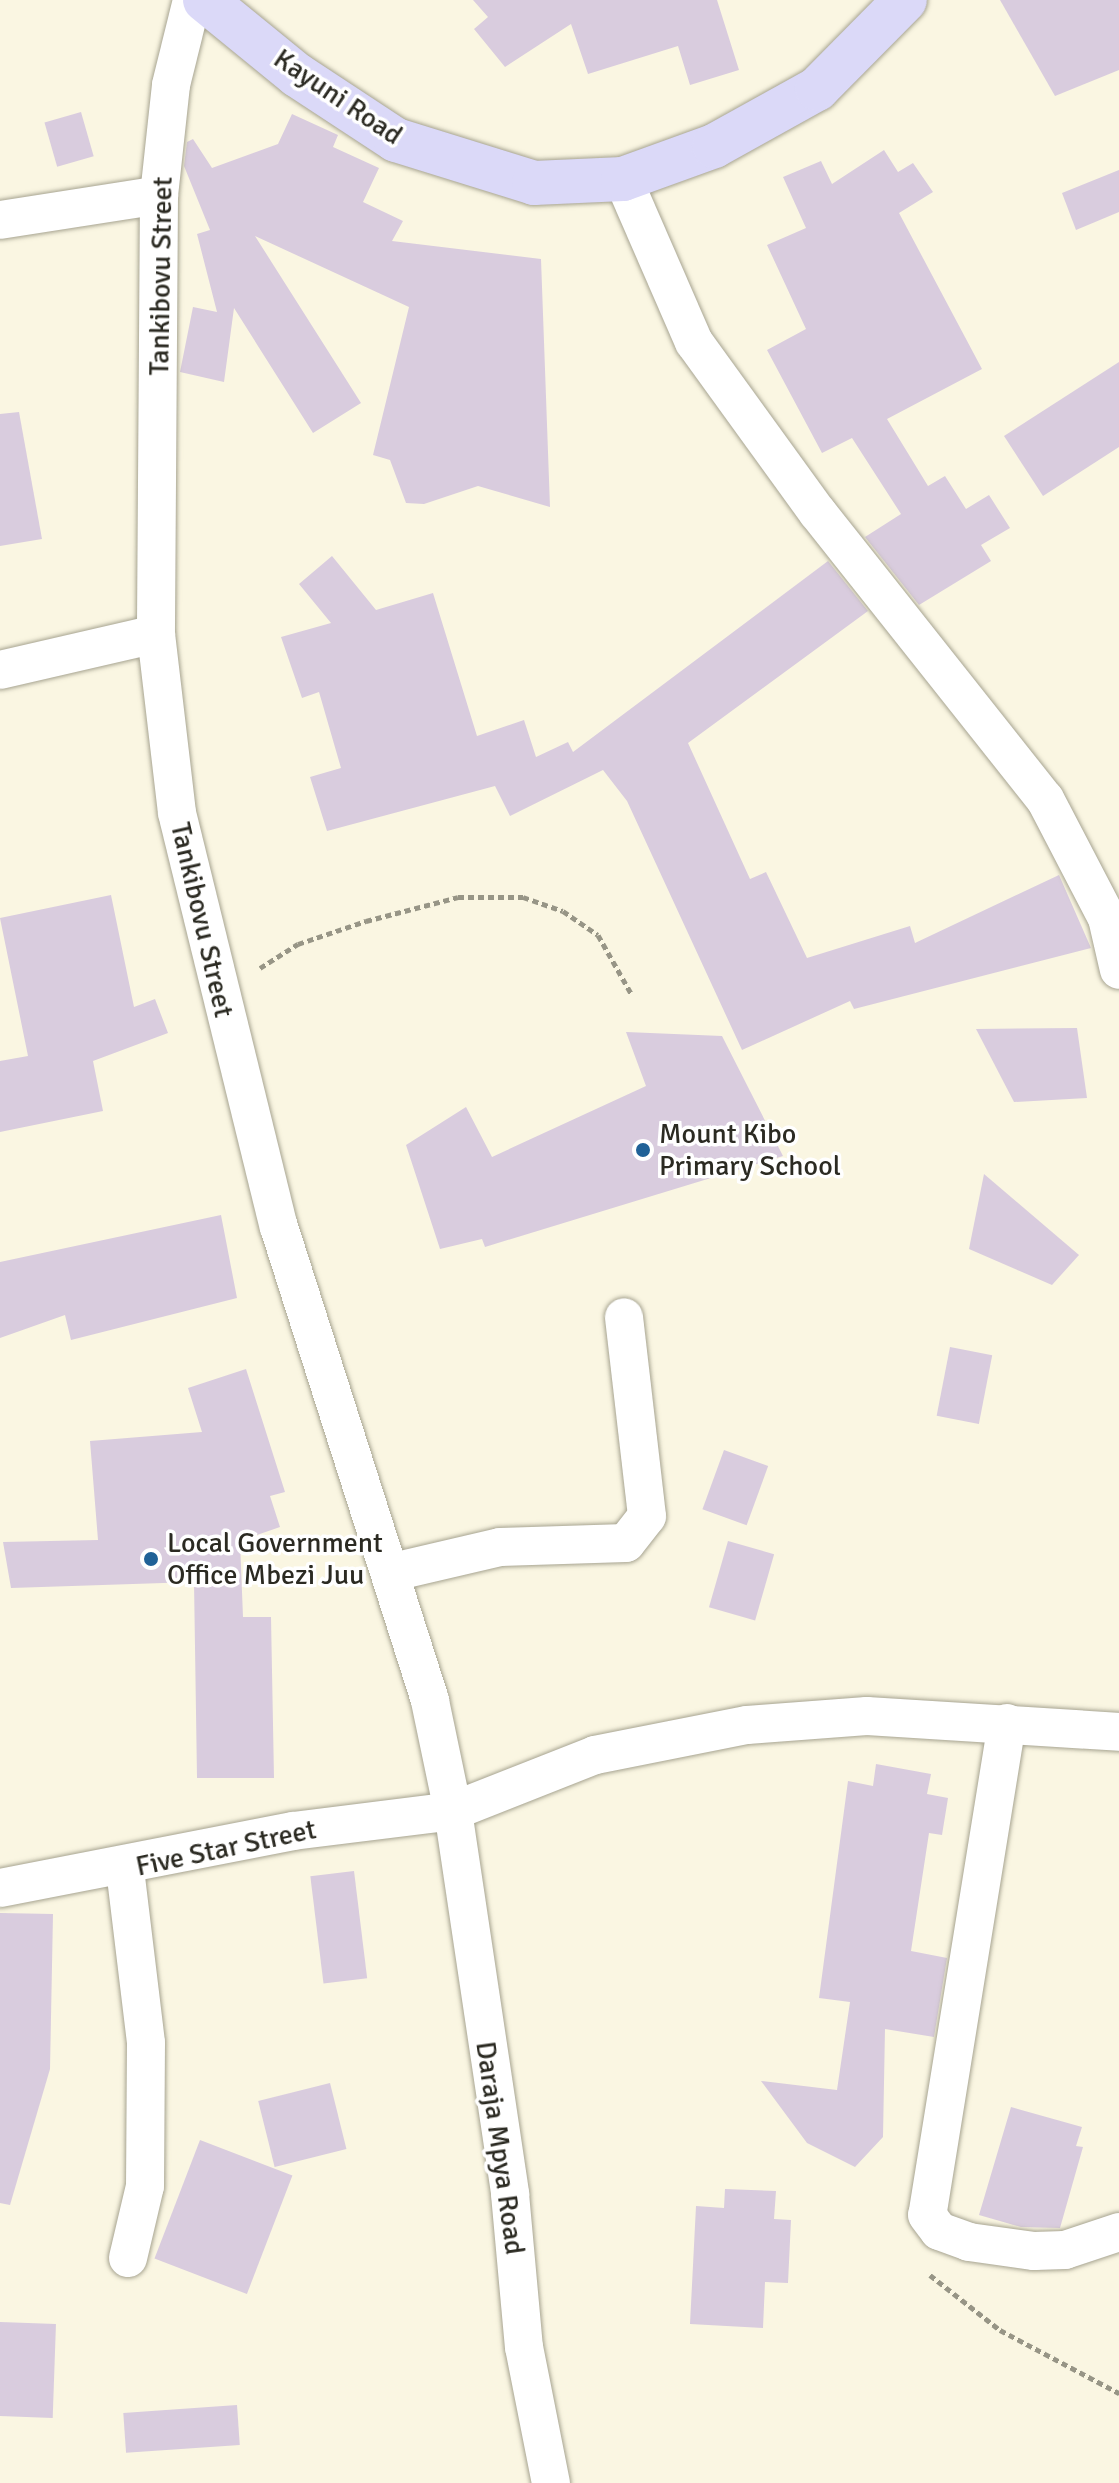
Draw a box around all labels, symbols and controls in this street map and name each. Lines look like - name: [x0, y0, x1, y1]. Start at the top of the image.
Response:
- street label: Kayuni Road: [267, 42, 409, 152]
- street label: Tankibovu Street: [142, 176, 180, 376]
- street label: Tankibovu Street: [163, 819, 241, 1021]
- place label: Mount Kibo Primary School: [659, 1117, 841, 1183]
- marker: Mount Kibo Primary School: [634, 1141, 652, 1159]
- place label: Local Government Office Mbezi Juu: [167, 1526, 383, 1592]
- marker: Local Government Office Mbezi Juu: [142, 1550, 160, 1568]
- street label: Five Star Street: [133, 1812, 319, 1884]
- street label: Daraja Mpya Road: [468, 2039, 532, 2257]

